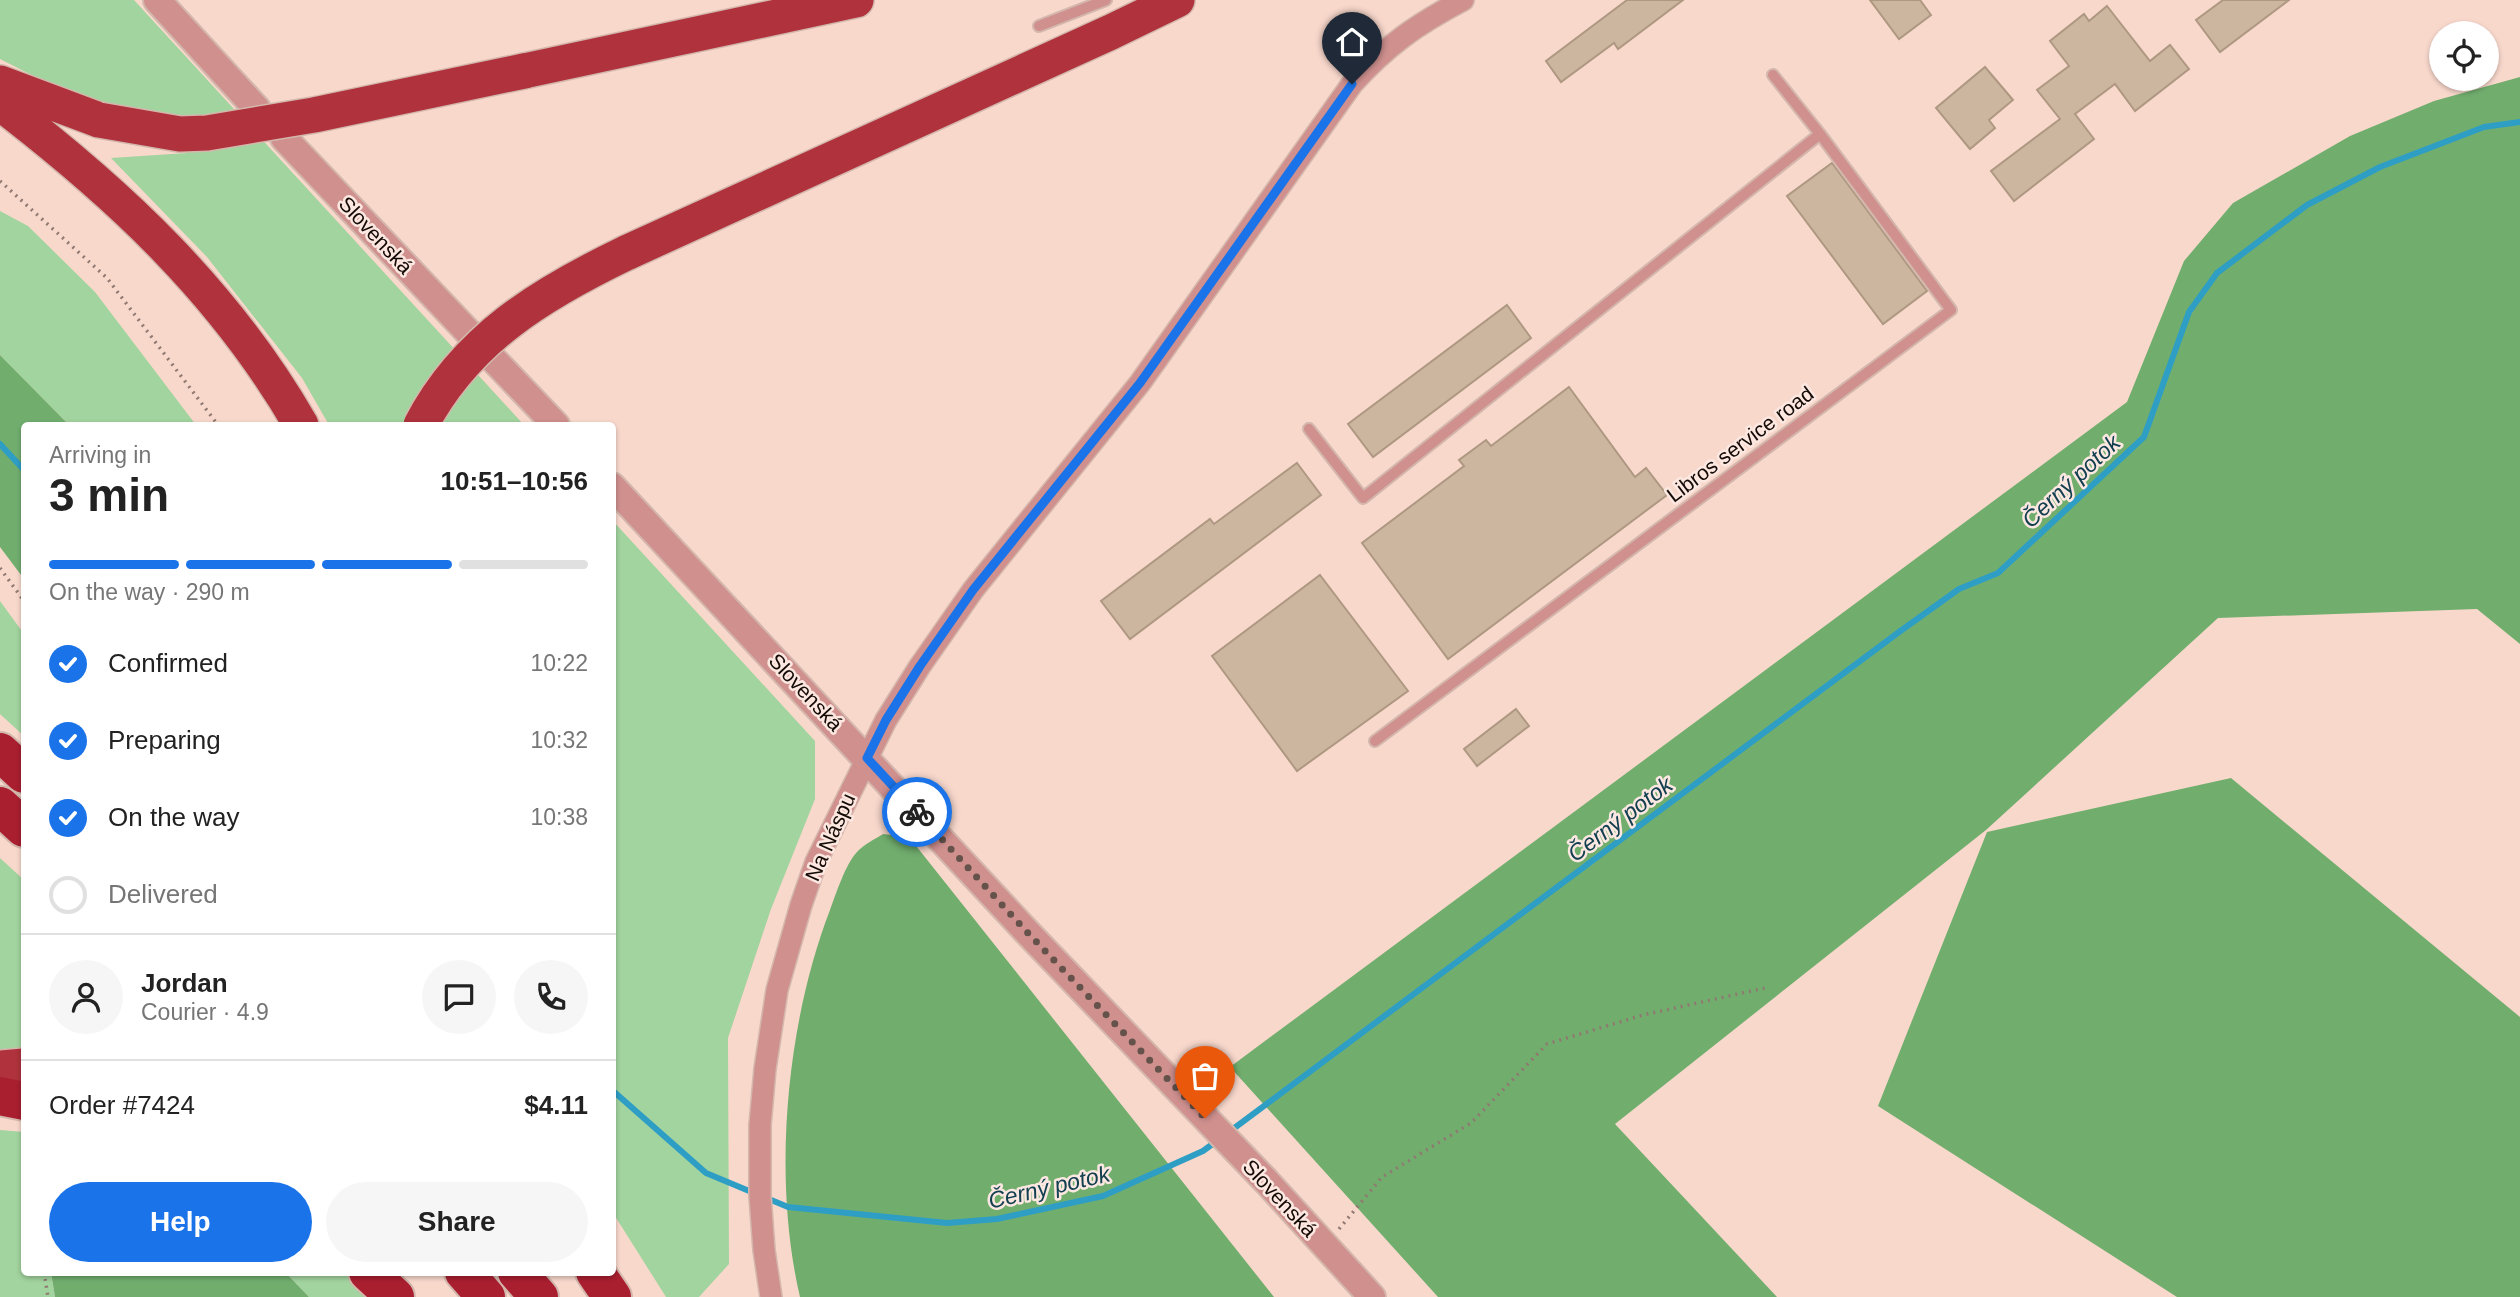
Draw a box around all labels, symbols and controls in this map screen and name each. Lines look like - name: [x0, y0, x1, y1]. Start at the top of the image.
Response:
- pin: [1322, 12.0, 1382, 84]
- map controls: [2429, 21, 2499, 91]
- button: locate: [2429, 21, 2499, 91]
- icon: home: [1333, 23, 1371, 61]
- street label: Slovenská: [335, 192, 418, 279]
- street label: Libros service road: [1662, 381, 1818, 507]
- water label: Černý potok: [2016, 427, 2126, 533]
- text: Arriving in: [49, 442, 151, 468]
- text: 10:51–10:56: [441, 466, 588, 496]
- text: 3 min: [49, 469, 169, 521]
- text: On the way · 290 m: [49, 579, 250, 605]
- icon: check: [49, 645, 87, 683]
- text: Confirmed: [108, 648, 228, 678]
- street label: Slovenská: [765, 649, 848, 736]
- text: 10:22: [530, 650, 588, 676]
- icon: check: [49, 722, 87, 760]
- text: Preparing: [108, 725, 221, 755]
- text: 10:32: [530, 727, 588, 753]
- water label: Černý potok: [1562, 770, 1679, 867]
- courier: [882, 777, 952, 847]
- street label: Na Náspu: [801, 790, 859, 884]
- icon: bike: [898, 793, 936, 831]
- icon: check: [49, 799, 87, 837]
- text: On the way: [108, 802, 240, 832]
- text: 10:38: [530, 804, 588, 830]
- text: Delivered: [108, 879, 218, 909]
- button: person: [49, 960, 123, 1034]
- button: chat: [422, 960, 496, 1034]
- button: phone: [514, 960, 588, 1034]
- text: Jordan: [141, 968, 228, 998]
- text: Courier · 4.9: [141, 999, 269, 1025]
- pin: [1175, 1046, 1235, 1118]
- icon: bag: [1186, 1057, 1224, 1095]
- text: Order #7424: [49, 1090, 195, 1120]
- text: $4.11: [524, 1090, 588, 1120]
- street label: Slovenská: [1239, 1155, 1322, 1242]
- water label: Černý potok: [985, 1159, 1114, 1214]
- button: Help: [49, 1182, 312, 1262]
- button: Share: [326, 1182, 588, 1262]

